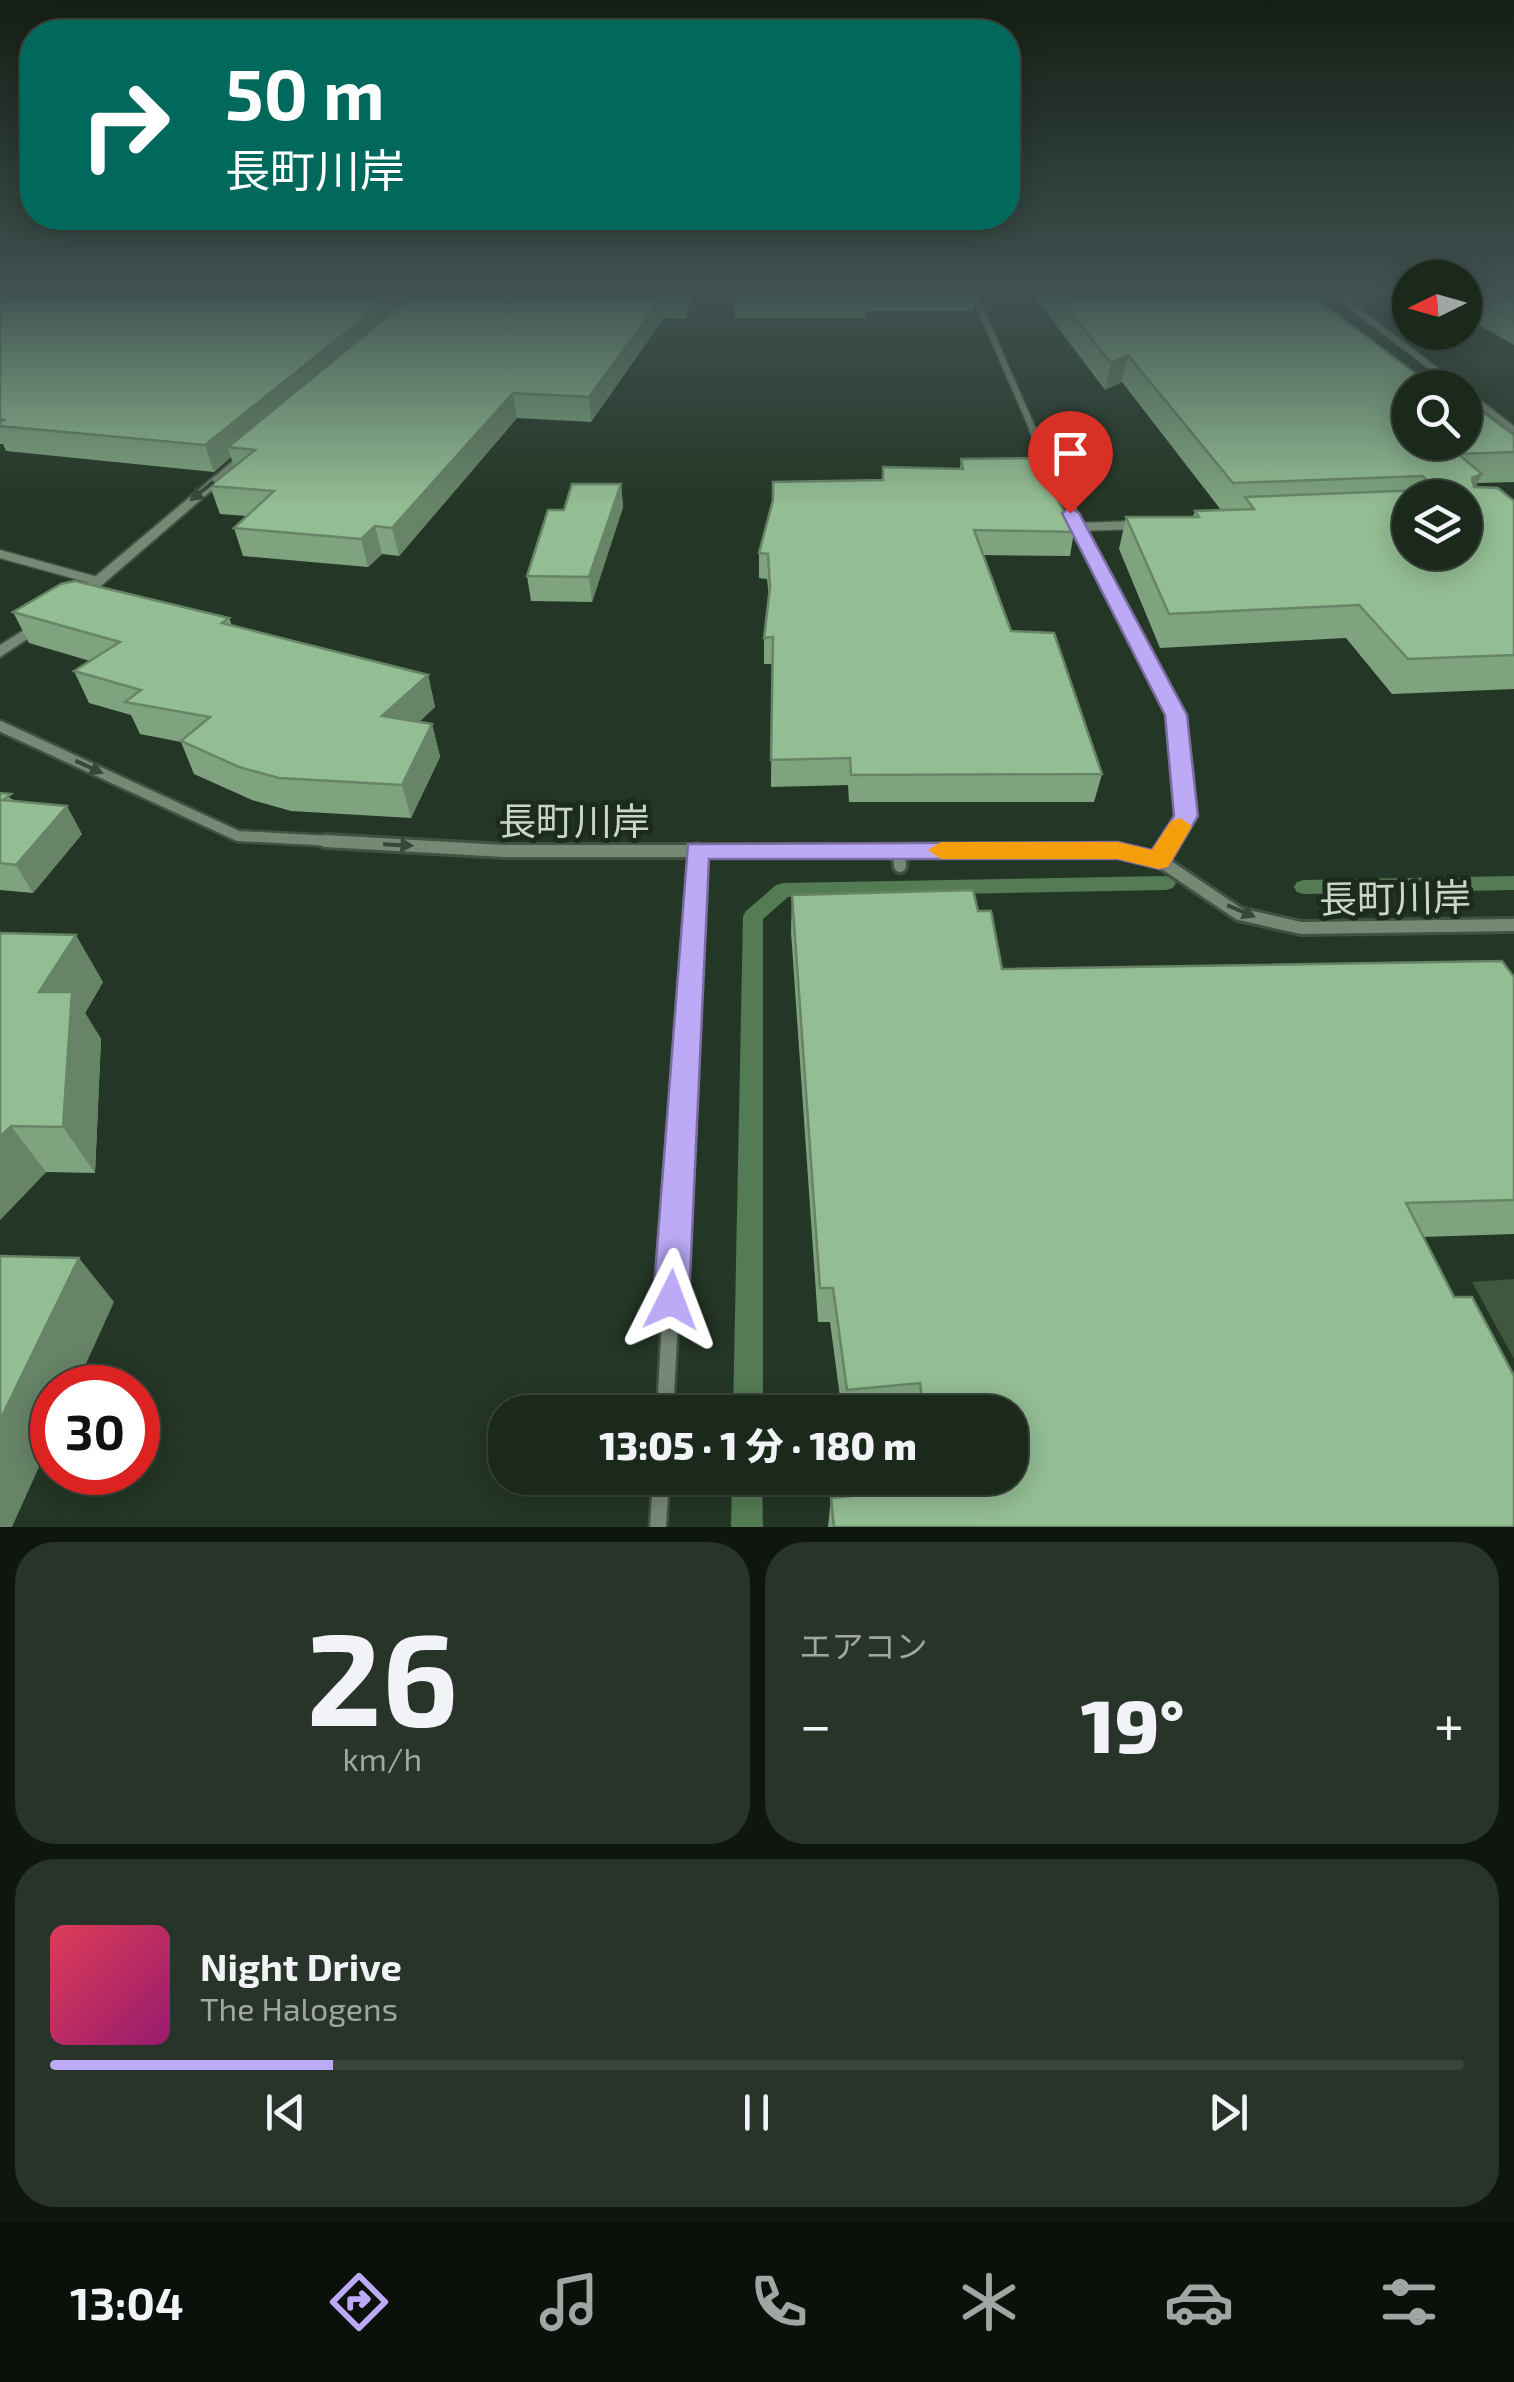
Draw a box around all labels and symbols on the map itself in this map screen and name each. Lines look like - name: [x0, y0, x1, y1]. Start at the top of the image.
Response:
- north arrow: [1392, 260, 1482, 350]
- pin: [1028, 411, 1113, 514]
- one-way arrow: [189, 480, 214, 501]
- one-way arrow: [74, 759, 103, 775]
- street label: 長町川岸: [498, 797, 650, 843]
- one-way arrow: [383, 837, 415, 853]
- street label: 長町川岸: [1319, 873, 1471, 921]
- one-way arrow: [1226, 904, 1256, 920]
- position arrow: [619, 1248, 723, 1352]
- speed limit sign: 30: [30, 1365, 160, 1495]

